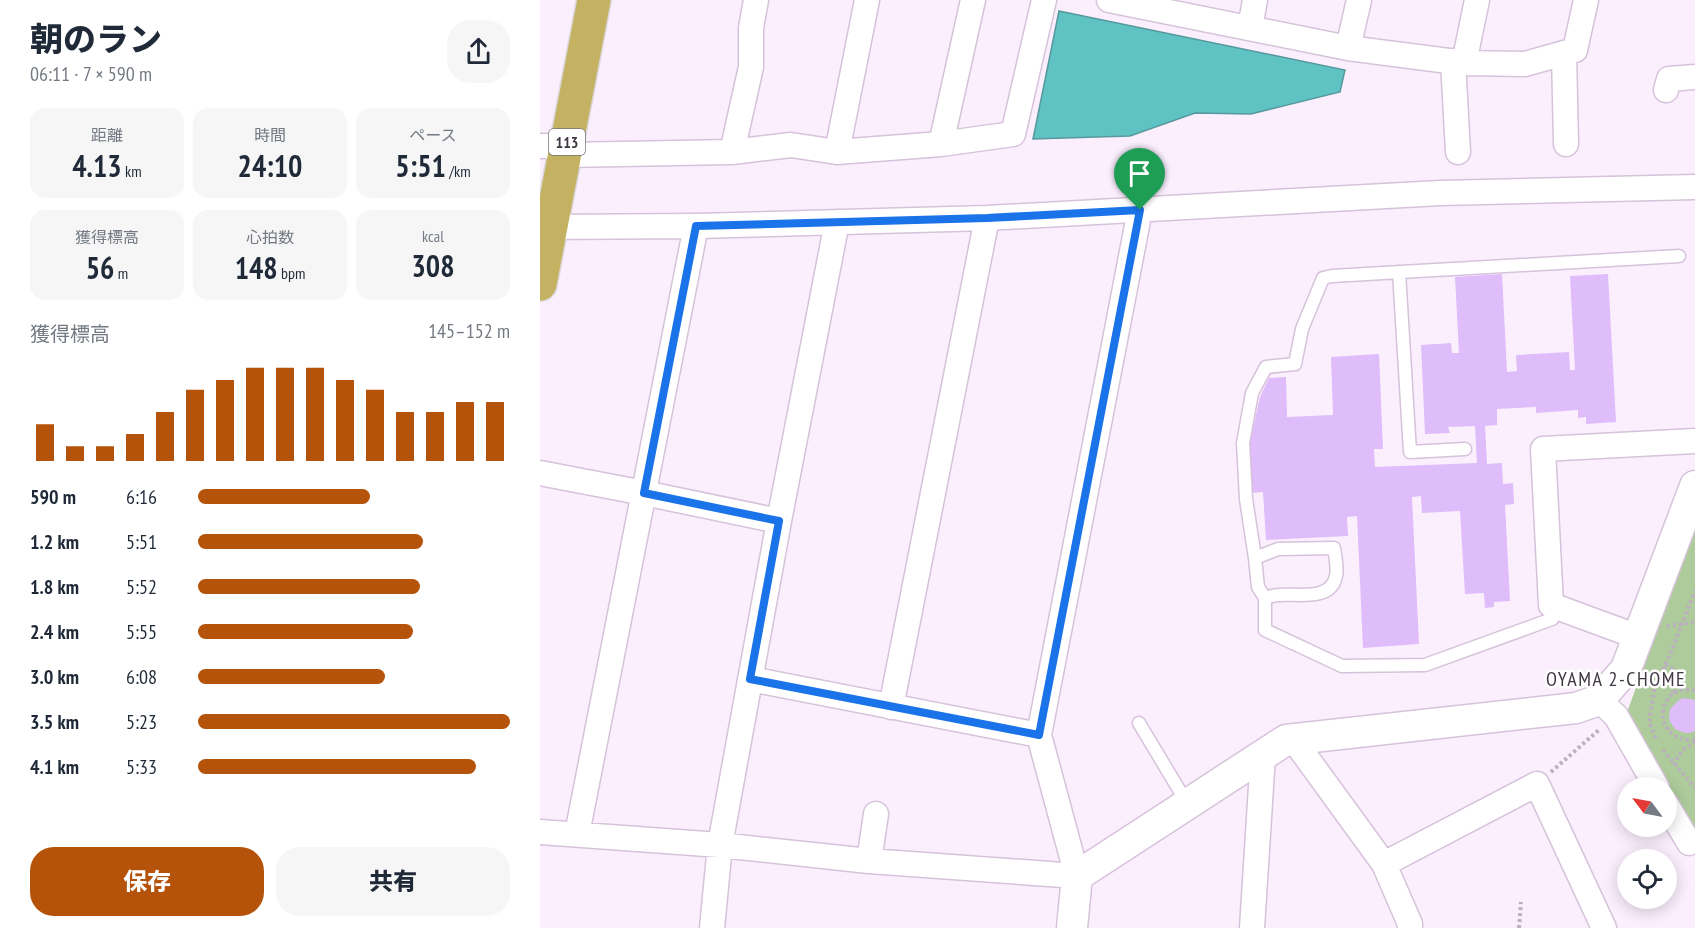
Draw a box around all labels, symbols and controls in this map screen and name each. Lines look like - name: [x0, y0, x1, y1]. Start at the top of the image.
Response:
- text: 朝のラン: [30, 17, 162, 60]
- button: share: [447, 20, 510, 83]
- text: 06:11 · 7 × 590 m: [30, 61, 152, 87]
- text: 距離: [91, 125, 123, 145]
- text: 時間: [254, 125, 286, 145]
- text: ペース: [409, 125, 457, 145]
- road number: 113: [549, 129, 585, 155]
- text: 4.13: [72, 146, 122, 185]
- text: 24:10: [238, 146, 302, 185]
- text: 5:51: [395, 146, 446, 185]
- pin: [1114, 148, 1165, 210]
- icon: arrive: [1123, 157, 1156, 190]
- text: km: [122, 161, 142, 181]
- text: /km: [446, 161, 471, 181]
- text: kcal: [422, 226, 444, 246]
- text: 獲得標高: [75, 227, 139, 247]
- text: 心拍数: [246, 227, 294, 247]
- text: 308: [411, 246, 455, 285]
- text: 56: [86, 248, 114, 287]
- text: 148: [235, 248, 278, 287]
- text: m: [114, 263, 128, 283]
- text: bpm: [278, 263, 305, 283]
- text: 145–152 m: [428, 318, 510, 344]
- text: 獲得標高: [30, 321, 110, 347]
- text: 590 m: [30, 484, 76, 510]
- text: 6:16: [126, 484, 157, 510]
- text: 1.2 km: [30, 529, 79, 555]
- text: 5:51: [126, 529, 157, 555]
- text: 1.8 km: [30, 574, 79, 600]
- text: 5:52: [126, 574, 157, 600]
- text: 2.4 km: [30, 619, 79, 645]
- text: 5:55: [126, 619, 157, 645]
- text: 3.0 km: [30, 664, 79, 690]
- text: 6:08: [126, 664, 157, 690]
- district label: OYAMA 2-CHOME: [1546, 666, 1686, 692]
- text: 3.5 km: [30, 709, 79, 735]
- text: 5:23: [126, 709, 157, 735]
- text: 4.1 km: [30, 754, 79, 780]
- text: 5:33: [126, 754, 157, 780]
- north arrow: [1617, 777, 1677, 837]
- map controls: [1617, 777, 1677, 909]
- button: 保存: [30, 847, 264, 916]
- button: 共有: [276, 847, 510, 916]
- button: locate: [1617, 849, 1677, 909]

